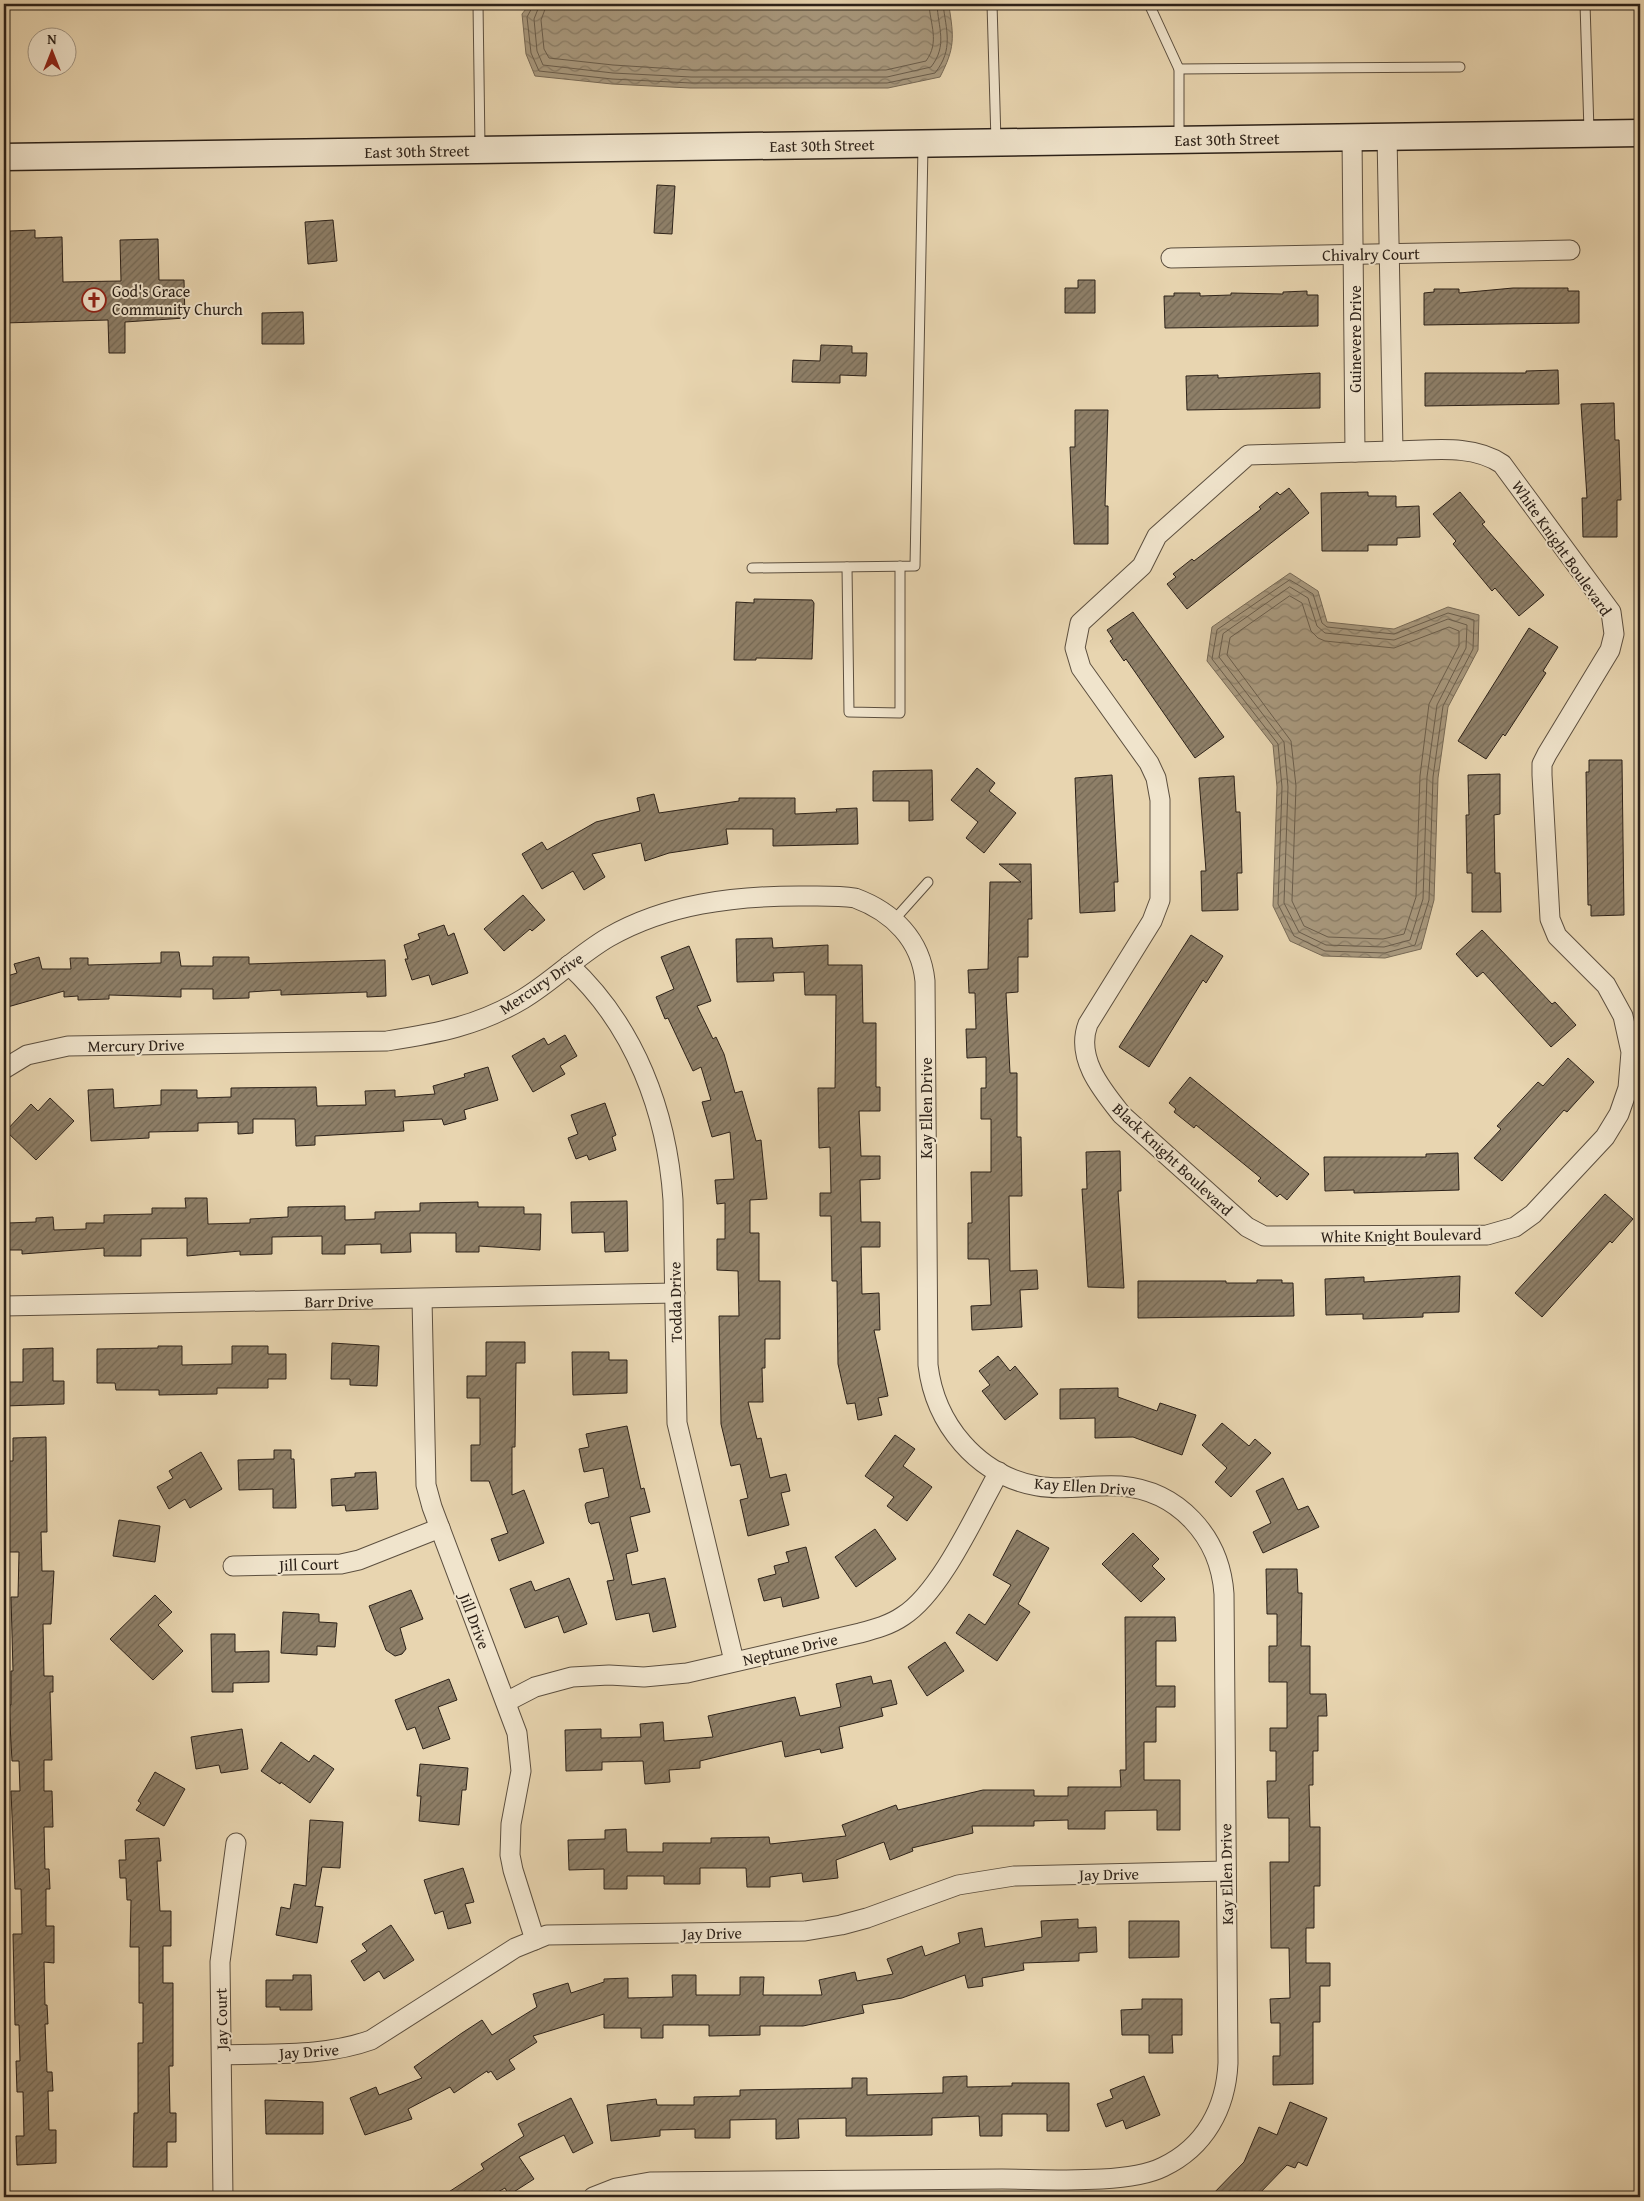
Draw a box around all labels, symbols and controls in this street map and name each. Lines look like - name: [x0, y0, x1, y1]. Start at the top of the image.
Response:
- north arrow: [28, 28, 78, 78]
- text: N: [47, 29, 57, 49]
- street label: East 30th Street: [1174, 126, 1280, 152]
- street label: East 30th Street: [769, 132, 875, 158]
- street label: East 30th Street: [364, 138, 470, 164]
- street label: Chivalry Court: [1322, 241, 1420, 267]
- place label: God's Grace Community Church: [112, 279, 243, 321]
- street label: Guinevere Drive: [1343, 285, 1367, 393]
- church icon: God's Grace Community Church: [81, 287, 107, 313]
- street label: White Knight Boulevard: [1506, 475, 1618, 621]
- street label: Mercury Drive: [494, 946, 588, 1020]
- street label: Mercury Drive: [87, 1032, 185, 1058]
- street label: Kay Ellen Drive: [914, 1057, 938, 1159]
- street label: Black Knight Boulevard: [1107, 1097, 1239, 1222]
- street label: White Knight Boulevard: [1320, 1222, 1482, 1248]
- street label: Todda Drive: [662, 1262, 688, 1342]
- street label: Barr Drive: [304, 1288, 374, 1314]
- street label: Kay Ellen Drive: [1034, 1470, 1136, 1502]
- street label: Jill Court: [277, 1551, 340, 1577]
- street label: Jill Drive: [453, 1588, 497, 1652]
- street label: Neptune Drive: [740, 1626, 840, 1672]
- street label: Kay Ellen Drive: [1213, 1823, 1239, 1925]
- street label: Jay Drive: [1077, 1861, 1139, 1887]
- street label: Jay Drive: [680, 1920, 742, 1946]
- street label: Jay Court: [208, 1988, 234, 2052]
- street label: Jay Drive: [276, 2037, 340, 2065]

